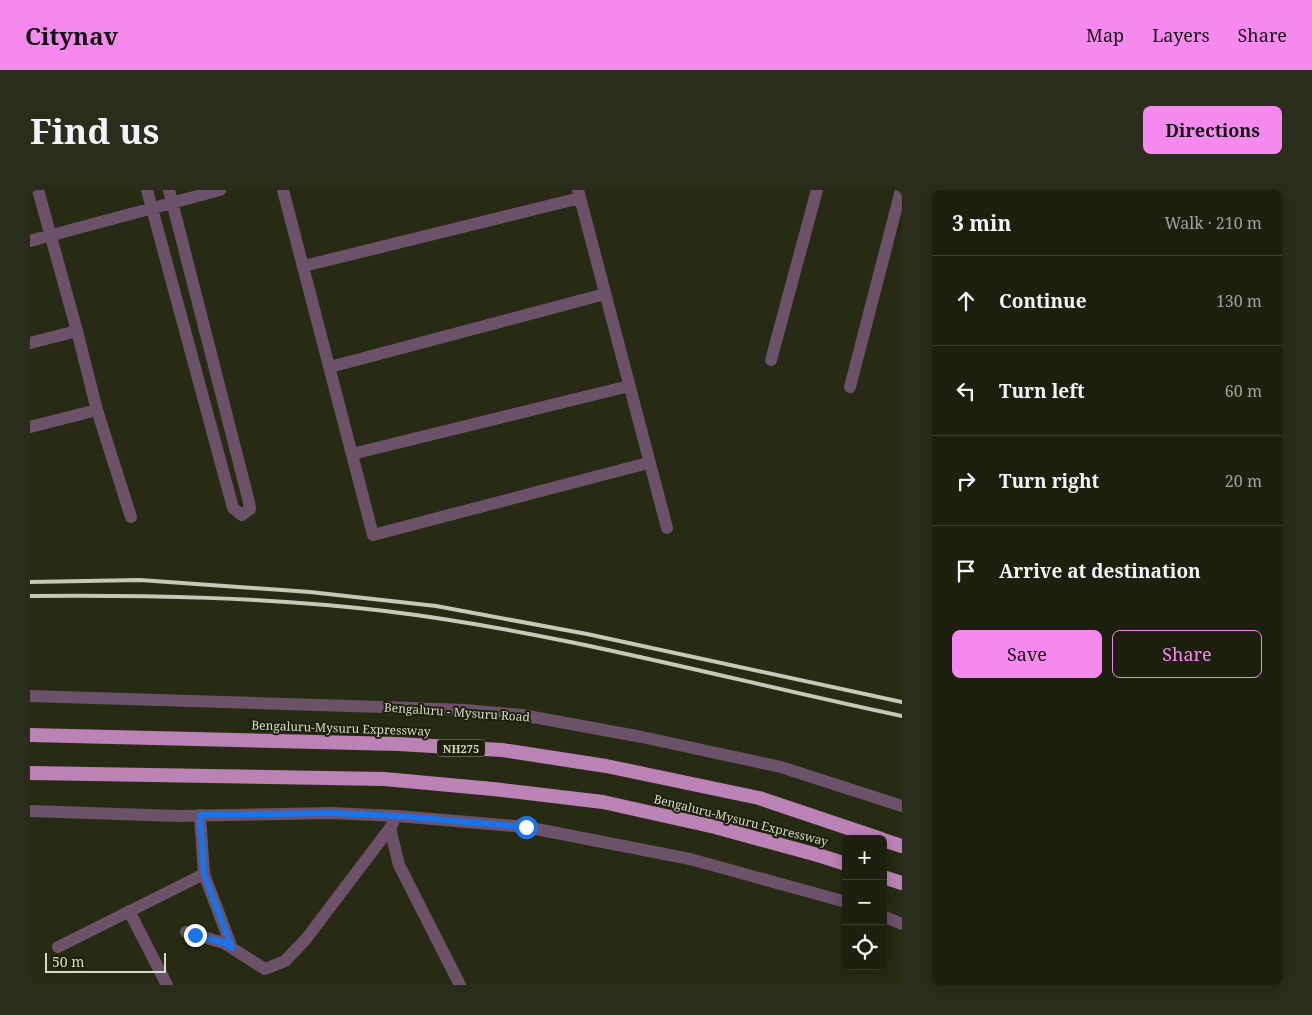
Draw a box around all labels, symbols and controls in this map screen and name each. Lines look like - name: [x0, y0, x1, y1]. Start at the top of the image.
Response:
- text: Citynav: [25, 19, 118, 52]
- text: Map: [1086, 23, 1124, 47]
- text: Layers: [1152, 23, 1210, 47]
- text: Share: [1238, 23, 1287, 47]
- button: Directions: [1143, 106, 1282, 154]
- text: Find us: [30, 107, 159, 154]
- text: 3 min: [952, 209, 1011, 237]
- text: Walk · 210 m: [1165, 212, 1262, 234]
- icon: ahead: [952, 287, 980, 315]
- text: Continue: [999, 288, 1087, 314]
- text: 130 m: [1216, 290, 1262, 312]
- icon: left: [952, 377, 980, 405]
- text: Turn left: [999, 378, 1085, 404]
- text: 60 m: [1225, 380, 1262, 402]
- icon: right: [952, 467, 980, 495]
- text: Turn right: [999, 468, 1099, 494]
- text: 20 m: [1225, 470, 1262, 492]
- icon: arrive: [952, 557, 980, 585]
- text: Arrive at destination: [999, 558, 1201, 584]
- button: Save: [952, 630, 1102, 678]
- button: Share: [1112, 630, 1262, 678]
- street label: Bengaluru - Mysuru Road: [383, 698, 531, 726]
- street label: Bengaluru-Mysuru Expressway: [251, 716, 431, 740]
- road number: NH275: [437, 740, 485, 756]
- street label: Bengaluru-Mysuru Expressway: [652, 790, 830, 850]
- route start: [515, 816, 538, 839]
- map controls: [842, 835, 887, 970]
- button: +: [842, 835, 887, 880]
- button: −: [842, 880, 887, 925]
- route end: [184, 924, 207, 947]
- button: locate: [842, 925, 887, 970]
- scale bar: [45, 950, 166, 973]
- text: 50 m: [52, 952, 85, 971]

